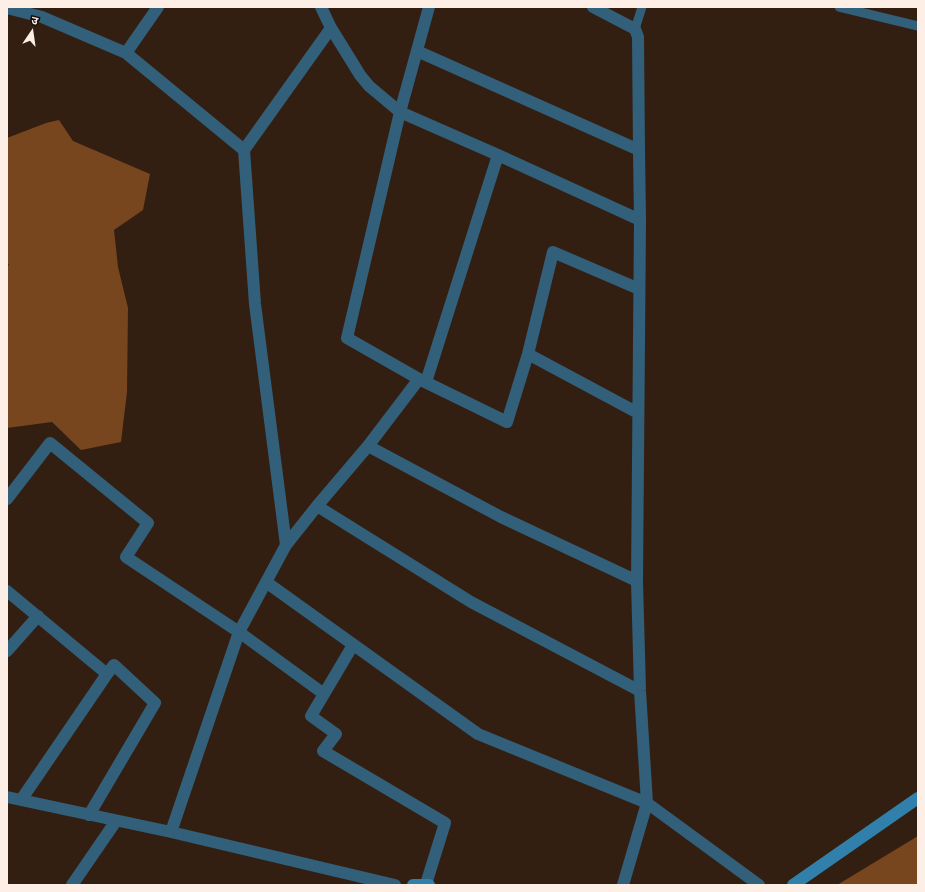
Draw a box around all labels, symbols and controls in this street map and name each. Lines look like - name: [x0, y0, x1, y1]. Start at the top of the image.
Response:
- north arrow: [12, 12, 52, 52]
- text: उ: [30, 13, 39, 27]

